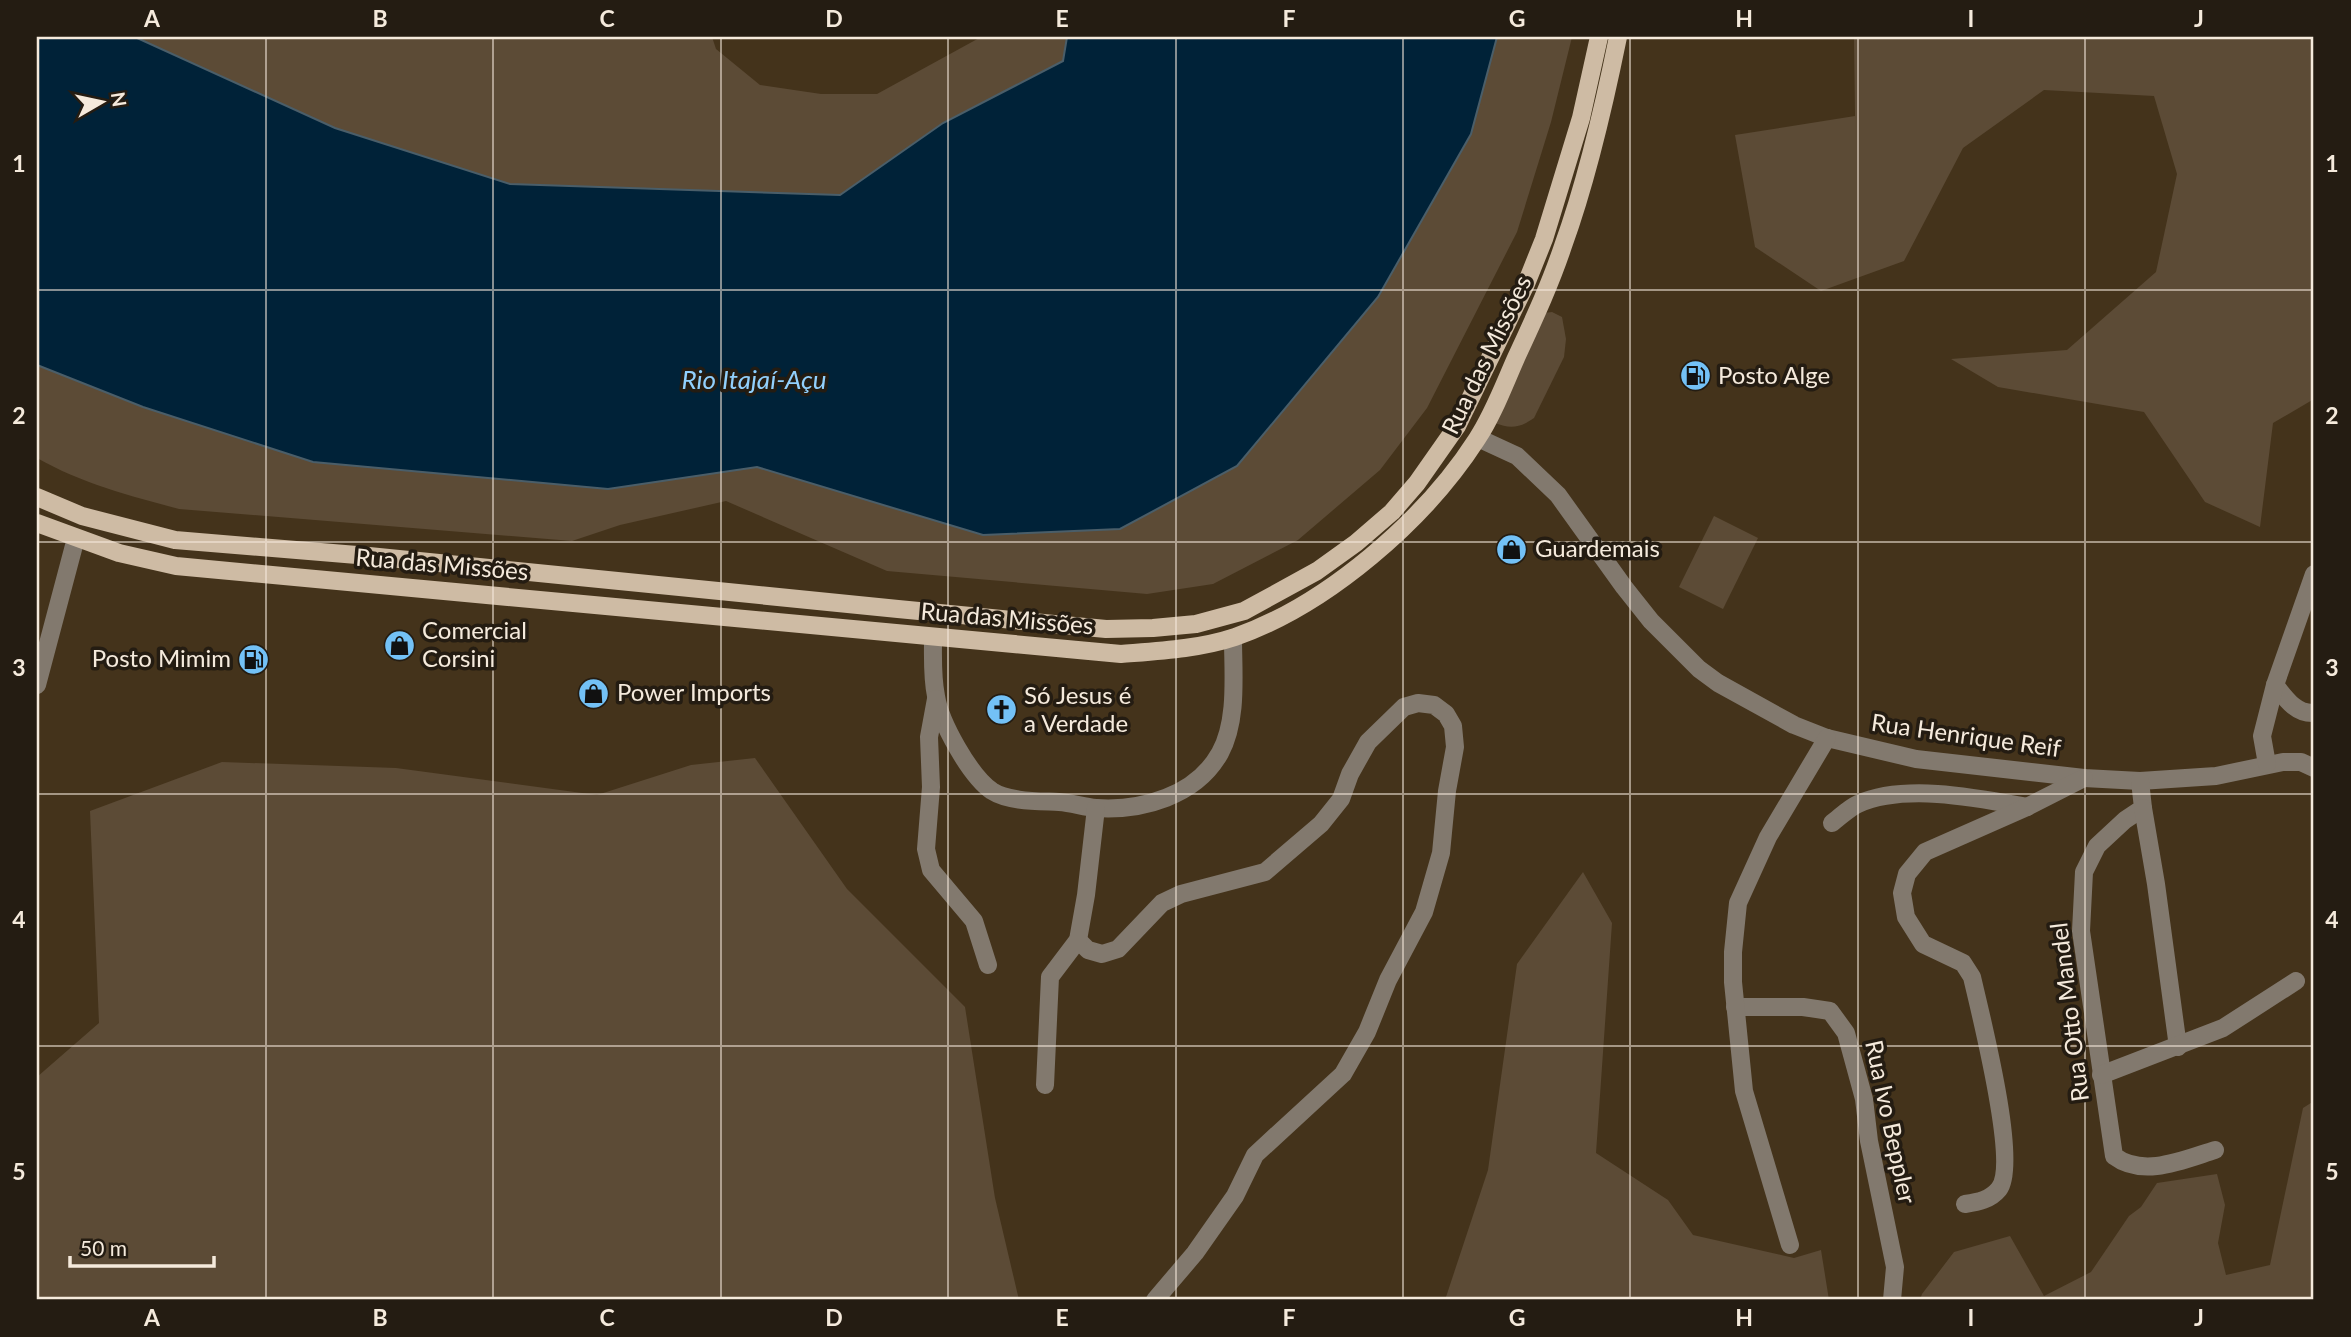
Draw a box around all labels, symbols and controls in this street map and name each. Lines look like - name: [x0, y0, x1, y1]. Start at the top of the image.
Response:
- text: A: [143, 4, 161, 32]
- text: B: [372, 4, 388, 32]
- text: C: [599, 4, 615, 32]
- text: D: [825, 4, 843, 32]
- text: E: [1055, 4, 1069, 32]
- text: F: [1282, 4, 1296, 32]
- text: G: [1509, 4, 1525, 32]
- text: H: [1735, 4, 1753, 32]
- text: I: [1968, 4, 1974, 32]
- text: J: [2194, 4, 2204, 32]
- north arrow: [66, 66, 136, 136]
- text: N: [107, 90, 132, 108]
- text: 1: [12, 149, 26, 177]
- text: 1: [2325, 149, 2339, 177]
- street label: Rua das Missões: [1435, 270, 1537, 439]
- fuel station icon: Posto Alge: [1678, 359, 1712, 393]
- place label: Posto Alge: [1718, 360, 1830, 389]
- water label: Rio Itajaí-Açu: [682, 363, 826, 395]
- text: 2: [12, 401, 26, 429]
- text: 2: [2325, 401, 2339, 429]
- shop icon: Guardemais: [1495, 532, 1529, 566]
- place label: Guardemais: [1535, 533, 1660, 562]
- street label: Rua das Missões: [355, 542, 530, 585]
- street label: Rua das Missões: [920, 596, 1095, 639]
- place label: Comercial Corsini: [422, 615, 527, 672]
- shop icon: Comercial Corsini: [382, 628, 416, 662]
- fuel station icon: Posto Mimim: [237, 642, 271, 676]
- place label: Posto Mimim: [92, 643, 231, 672]
- text: 3: [12, 653, 26, 681]
- text: 3: [2325, 653, 2339, 681]
- shop icon: Power Imports: [577, 676, 611, 710]
- place label: Power Imports: [617, 677, 771, 706]
- place label: Só Jesus é a Verdade: [1024, 680, 1131, 737]
- church icon: Só Jesus é a Verdade: [984, 693, 1018, 727]
- street label: Rua Henrique Reif: [1869, 707, 2063, 762]
- text: 4: [12, 905, 26, 933]
- text: 4: [2325, 905, 2339, 933]
- street label: Rua Otto Mandel: [2043, 921, 2094, 1103]
- street label: Rua Ivo Beppler: [1860, 1037, 1923, 1206]
- text: 5: [12, 1157, 26, 1185]
- text: 5: [2325, 1157, 2339, 1185]
- scale bar: [70, 1225, 214, 1269]
- text: 50 m: [80, 1235, 127, 1260]
- text: A: [143, 1303, 161, 1331]
- text: B: [372, 1303, 388, 1331]
- text: C: [599, 1303, 615, 1331]
- text: D: [825, 1303, 843, 1331]
- text: E: [1055, 1303, 1069, 1331]
- text: F: [1282, 1303, 1296, 1331]
- text: G: [1509, 1303, 1525, 1331]
- text: H: [1735, 1303, 1753, 1331]
- text: I: [1968, 1303, 1974, 1331]
- text: J: [2194, 1303, 2204, 1331]

